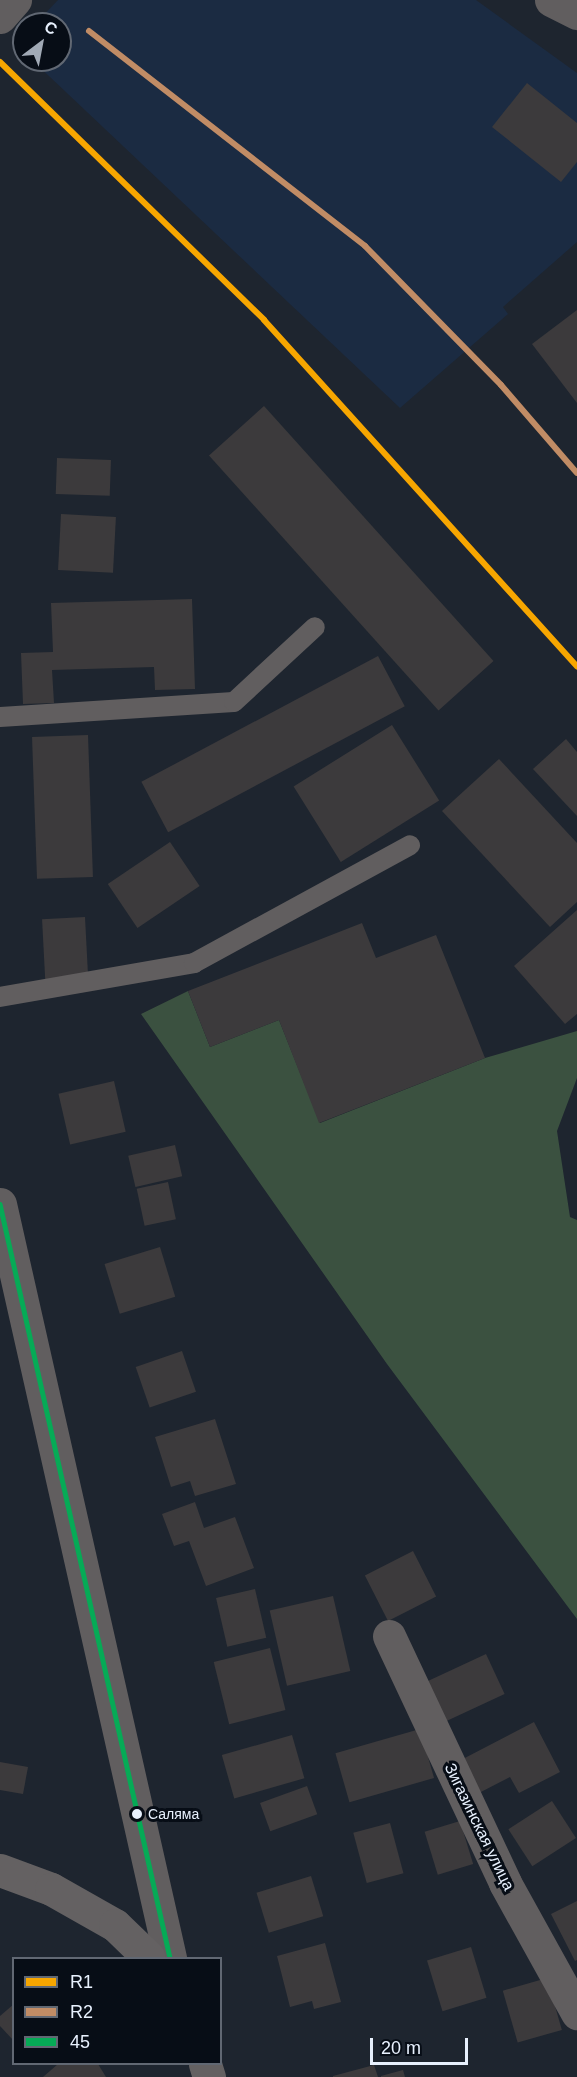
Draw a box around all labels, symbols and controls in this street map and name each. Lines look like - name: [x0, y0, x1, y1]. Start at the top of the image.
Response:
- north arrow: [12, 12, 72, 72]
- text: С: [41, 18, 60, 38]
- street label: Зигазинская улица: [440, 1760, 518, 1894]
- place label: Саляма: [148, 1806, 199, 1822]
- marker: Саляма: [131, 1808, 143, 1820]
- legend: [12, 1957, 222, 2065]
- text: R1: [70, 1972, 93, 1992]
- text: R2: [70, 2002, 93, 2022]
- scale bar: [373, 2026, 470, 2064]
- text: 45: [70, 2032, 90, 2052]
- text: 20 m: [381, 2038, 421, 2058]

